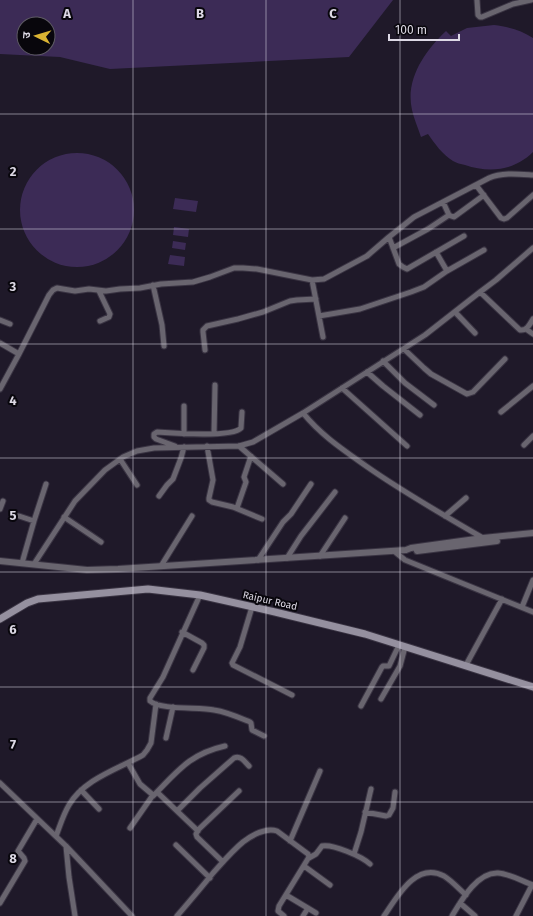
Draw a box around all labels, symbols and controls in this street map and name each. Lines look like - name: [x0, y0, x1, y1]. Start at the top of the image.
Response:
- text: A: [62, 6, 71, 21]
- text: B: [196, 6, 204, 21]
- text: C: [329, 6, 337, 21]
- north arrow: [16, 16, 56, 56]
- scale bar: [389, 16, 459, 42]
- text: 100 m: [395, 23, 427, 37]
- text: उ: [20, 31, 33, 39]
- text: 2: [10, 164, 17, 179]
- text: 3: [9, 279, 17, 294]
- text: 4: [9, 393, 17, 408]
- text: 5: [10, 508, 17, 523]
- street label: Raipur Road: [242, 589, 298, 613]
- text: 6: [9, 622, 17, 637]
- text: 7: [10, 737, 16, 752]
- text: 8: [9, 851, 17, 866]

